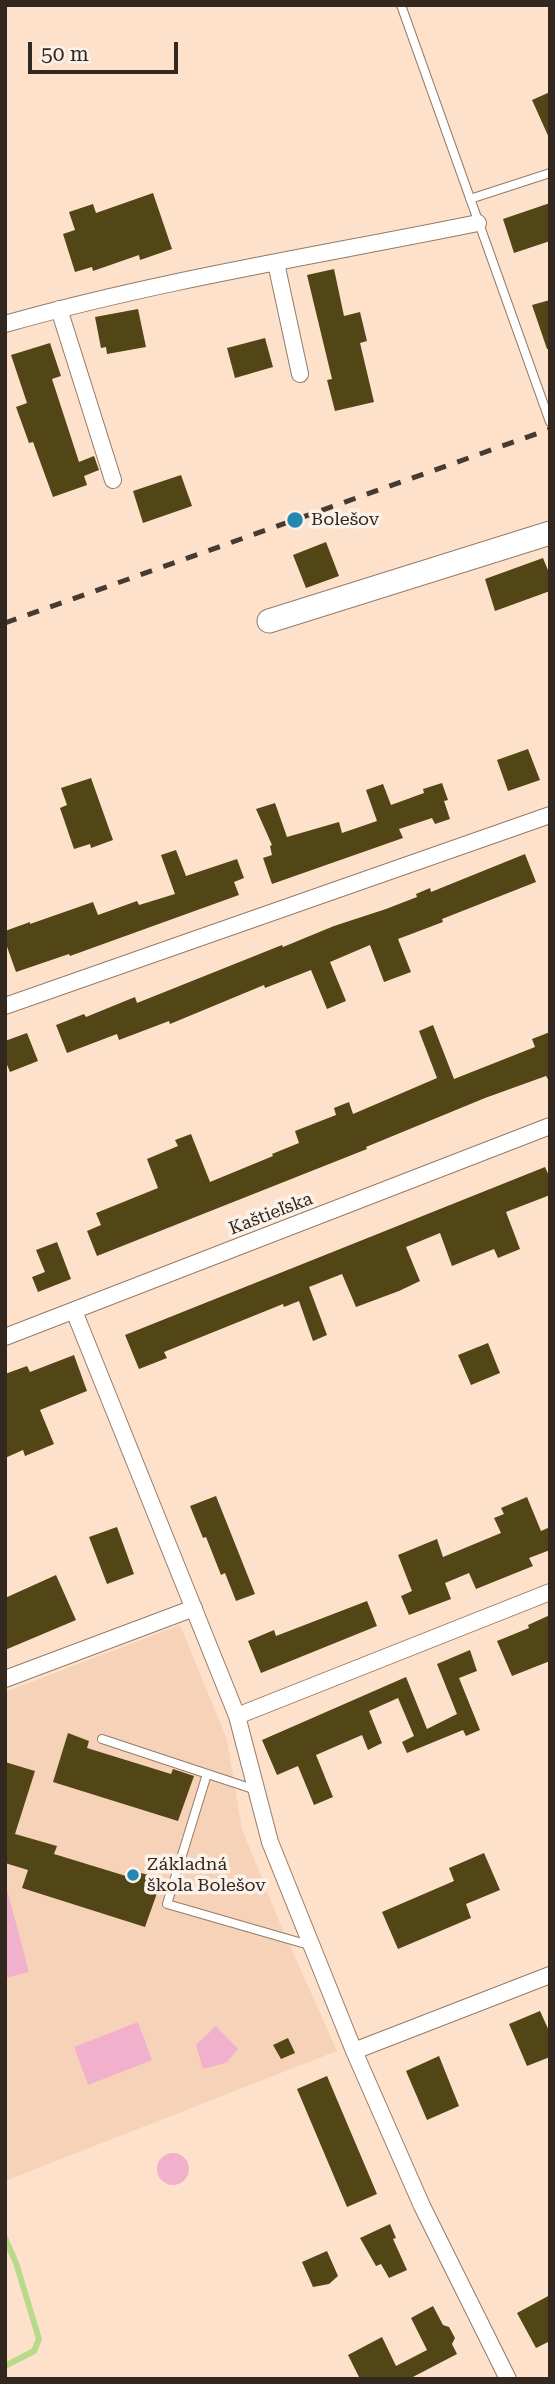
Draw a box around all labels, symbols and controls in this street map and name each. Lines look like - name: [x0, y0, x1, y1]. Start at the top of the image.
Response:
- scale bar: [32, 28, 182, 72]
- text: 50 m: [41, 42, 89, 66]
- place label: Bolešov: [311, 509, 379, 531]
- marker: Bolešov: [285, 510, 305, 530]
- street label: Kaštieľska: [226, 1188, 316, 1240]
- place label: Základná škola Bolešov: [147, 1854, 266, 1896]
- marker: Základná škola Bolešov: [125, 1867, 141, 1883]

